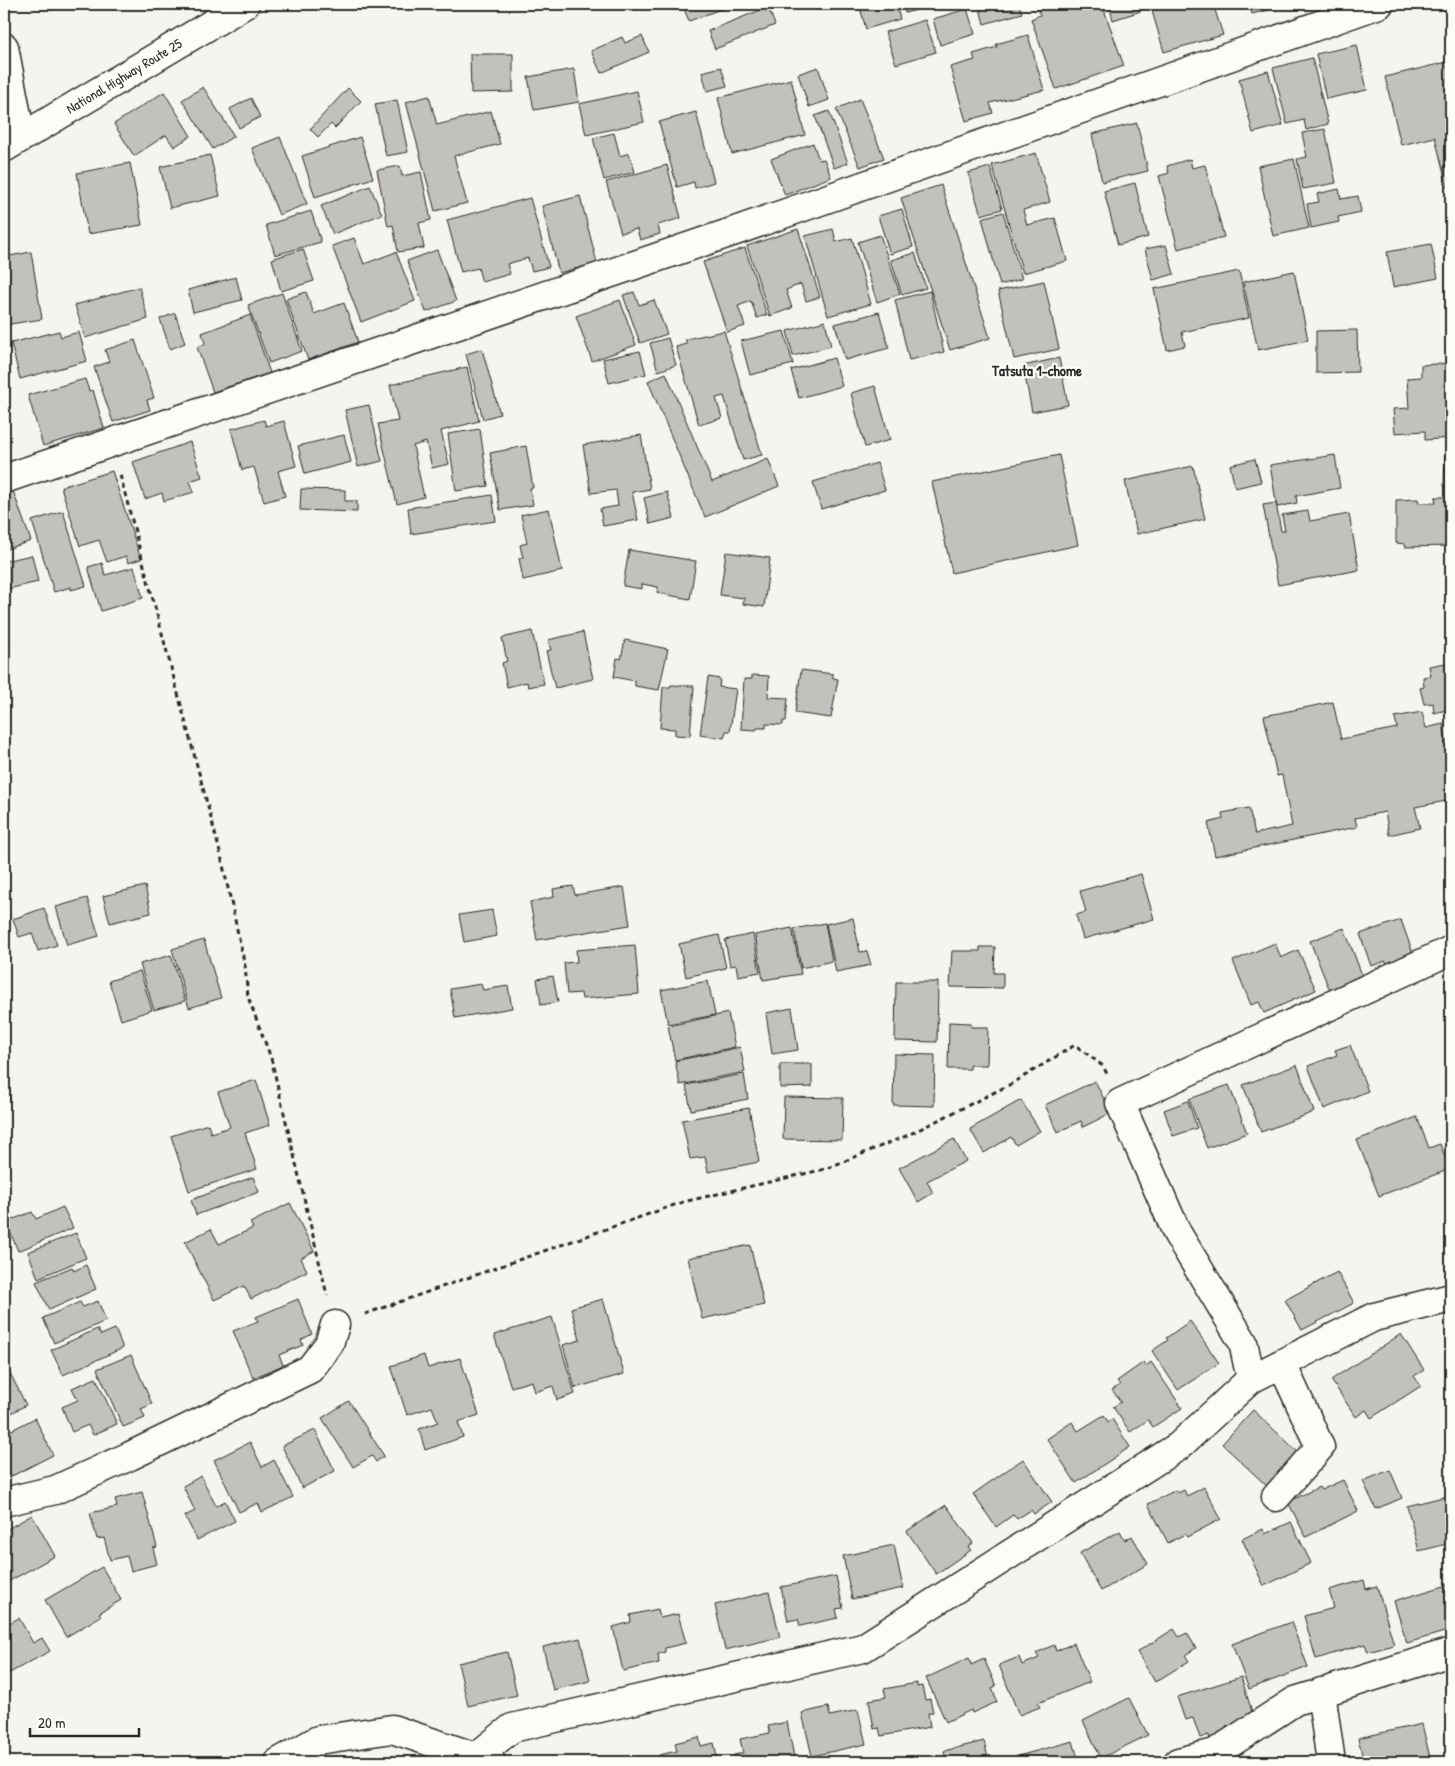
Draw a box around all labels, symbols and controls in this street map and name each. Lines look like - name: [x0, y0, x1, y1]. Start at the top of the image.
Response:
- street label: National Highway Route 25: [62, 33, 186, 119]
- district label: Tatsuta 1-chome: [991, 360, 1082, 381]
- scale bar: [30, 1706, 139, 1738]
- text: 20 m: [38, 1712, 65, 1733]

